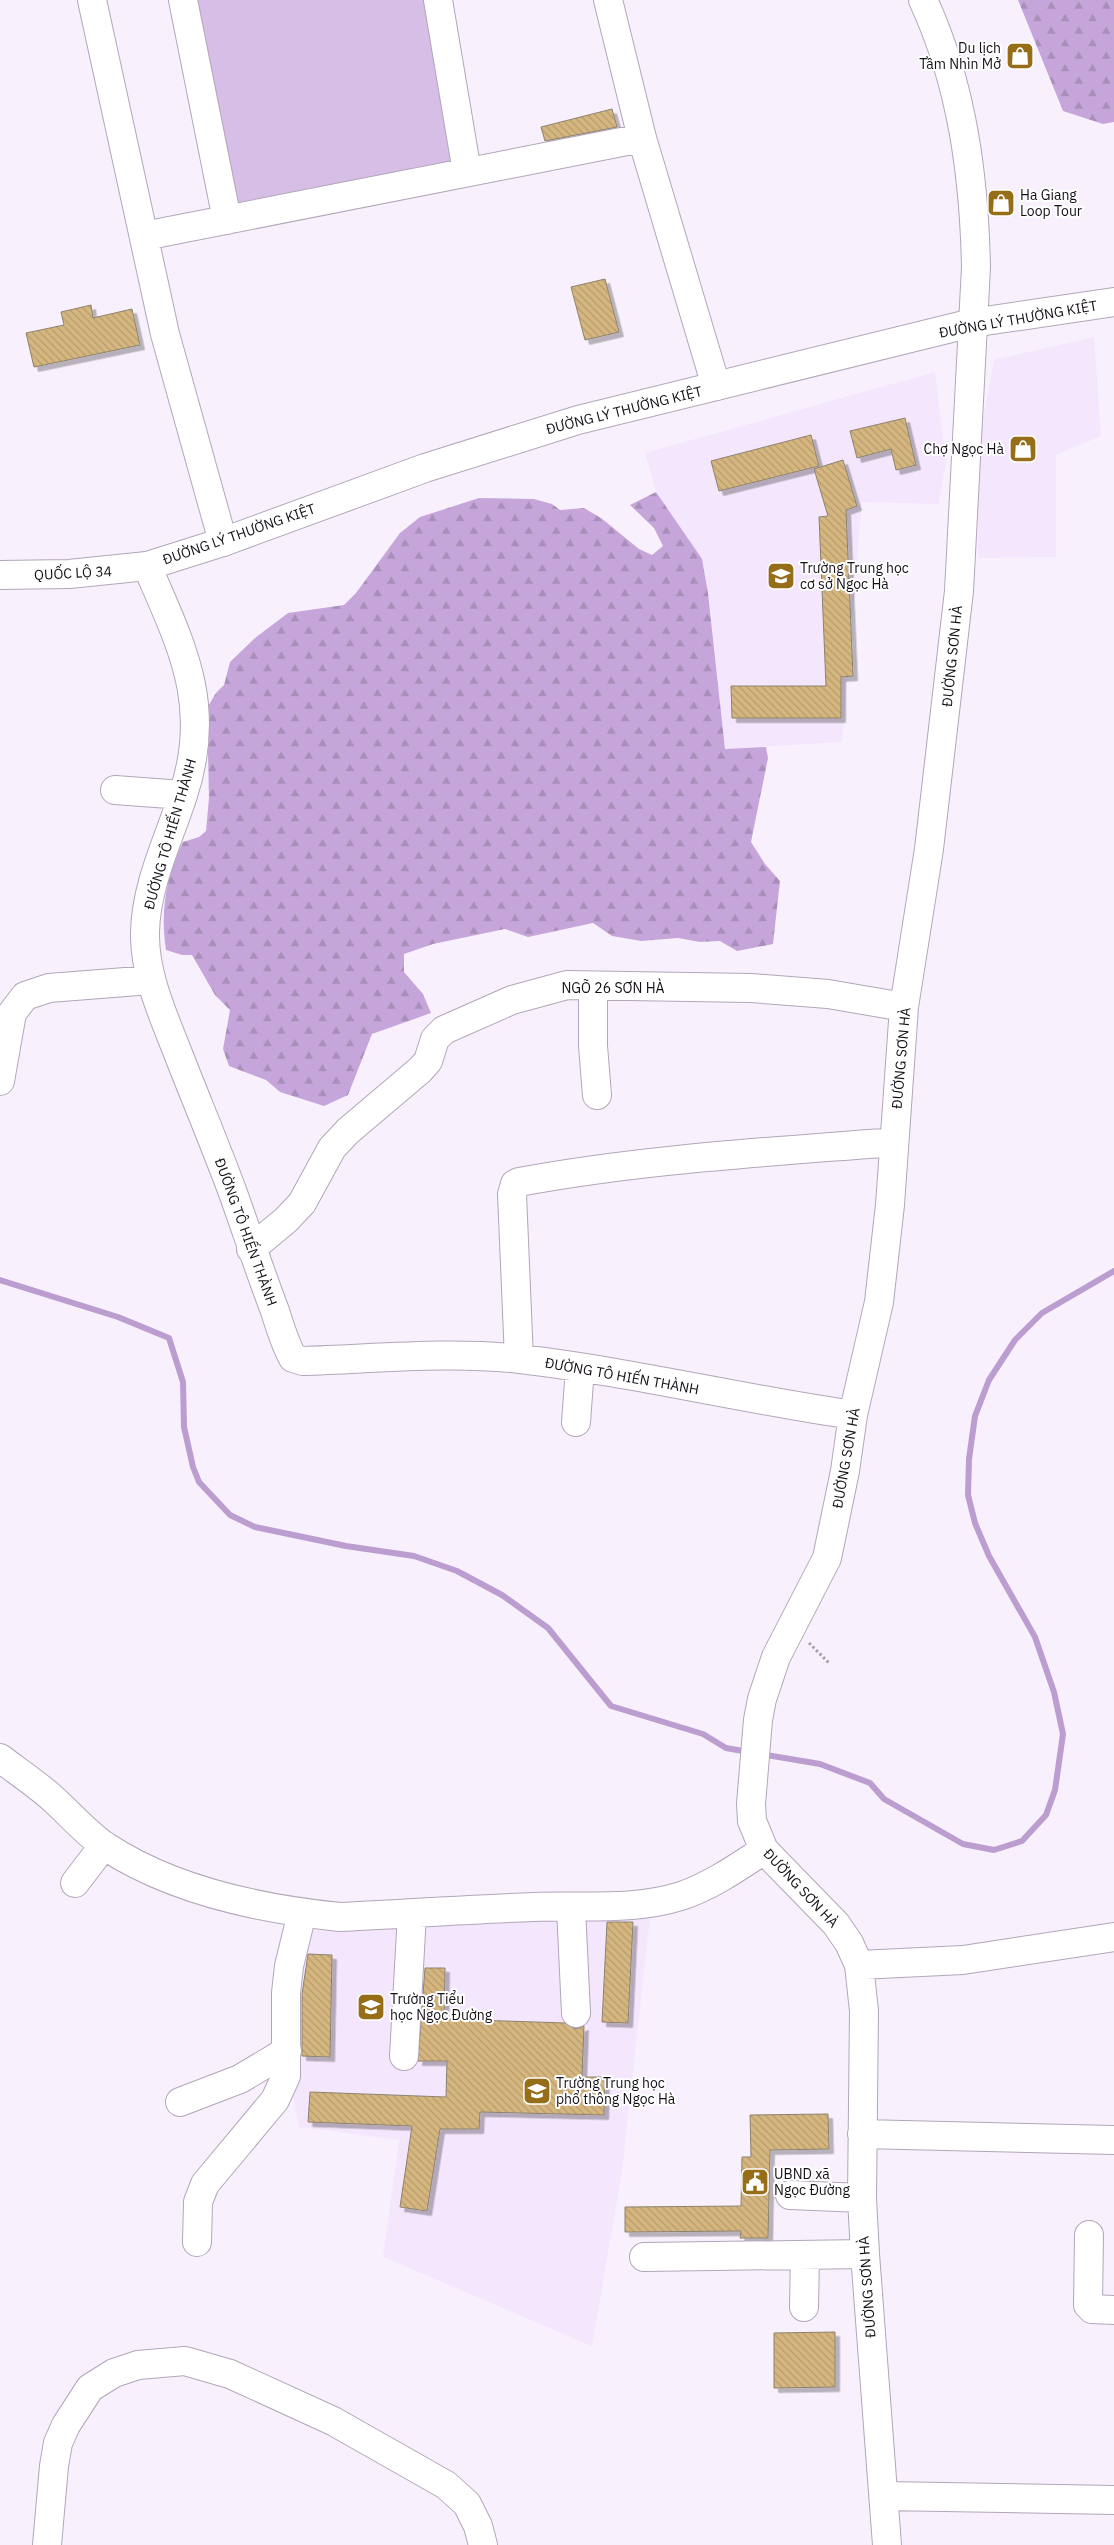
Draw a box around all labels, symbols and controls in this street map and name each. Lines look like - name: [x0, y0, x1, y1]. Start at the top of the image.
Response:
- place label: Du lịch Tầm Nhìn Mở: [919, 39, 1001, 73]
- shop icon: Du lịch Tầm Nhìn Mở: [1005, 41, 1035, 71]
- place label: Ha Giang Loop Tour: [1020, 186, 1082, 220]
- shop icon: Ha Giang Loop Tour: [986, 188, 1016, 218]
- street label: ĐƯỜNG LÝ THƯỜNG KIỆT: [937, 295, 1098, 342]
- street label: ĐƯỜNG LÝ THƯỜNG KIỆT: [544, 381, 704, 438]
- shop icon: Chợ Ngọc Hà: [1008, 434, 1038, 464]
- place label: Chợ Ngọc Hà: [923, 440, 1005, 458]
- street label: ĐƯỜNG LÝ THƯỜNG KIỆT: [160, 498, 318, 569]
- street label: QUỐC LỘ 34: [33, 559, 112, 584]
- place label: Trường Trung học cơ sở Ngọc Hà: [800, 559, 909, 593]
- school or university icon: Trường Trung học cơ sở Ngọc Hà: [766, 561, 796, 591]
- street label: ĐƯỜNG SƠN HÀ: [937, 604, 966, 708]
- street label: ĐƯỜNG TÔ HIẾN THÀNH: [137, 756, 200, 912]
- street label: NGÕ 26 SƠN HÀ: [561, 978, 665, 997]
- street label: ĐƯỜNG SƠN HÀ: [887, 1006, 914, 1110]
- street label: ĐƯỜNG TÔ HIẾN THÀNH: [211, 1154, 284, 1308]
- street label: ĐƯỜNG TÔ HIẾN THÀNH: [543, 1351, 701, 1398]
- street label: ĐƯỜNG SƠN HÀ: [827, 1406, 864, 1510]
- street label: ĐƯỜNG SƠN HÀ: [760, 1844, 843, 1931]
- place label: Trường Tiểu học Ngọc Đường: [390, 1990, 493, 2024]
- school or university icon: Trường Tiểu học Ngọc Đường: [356, 1992, 386, 2022]
- place label: Trường Trung học phổ thông Ngọc Hà: [556, 2074, 676, 2108]
- school or university icon: Trường Trung học phổ thông Ngọc Hà: [522, 2076, 552, 2106]
- place label: UBND xã Ngọc Đường: [774, 2165, 851, 2199]
- public building icon: UBND xã Ngọc Đường: [740, 2167, 770, 2197]
- street label: ĐƯỜNG SƠN HÀ: [853, 2236, 880, 2339]

